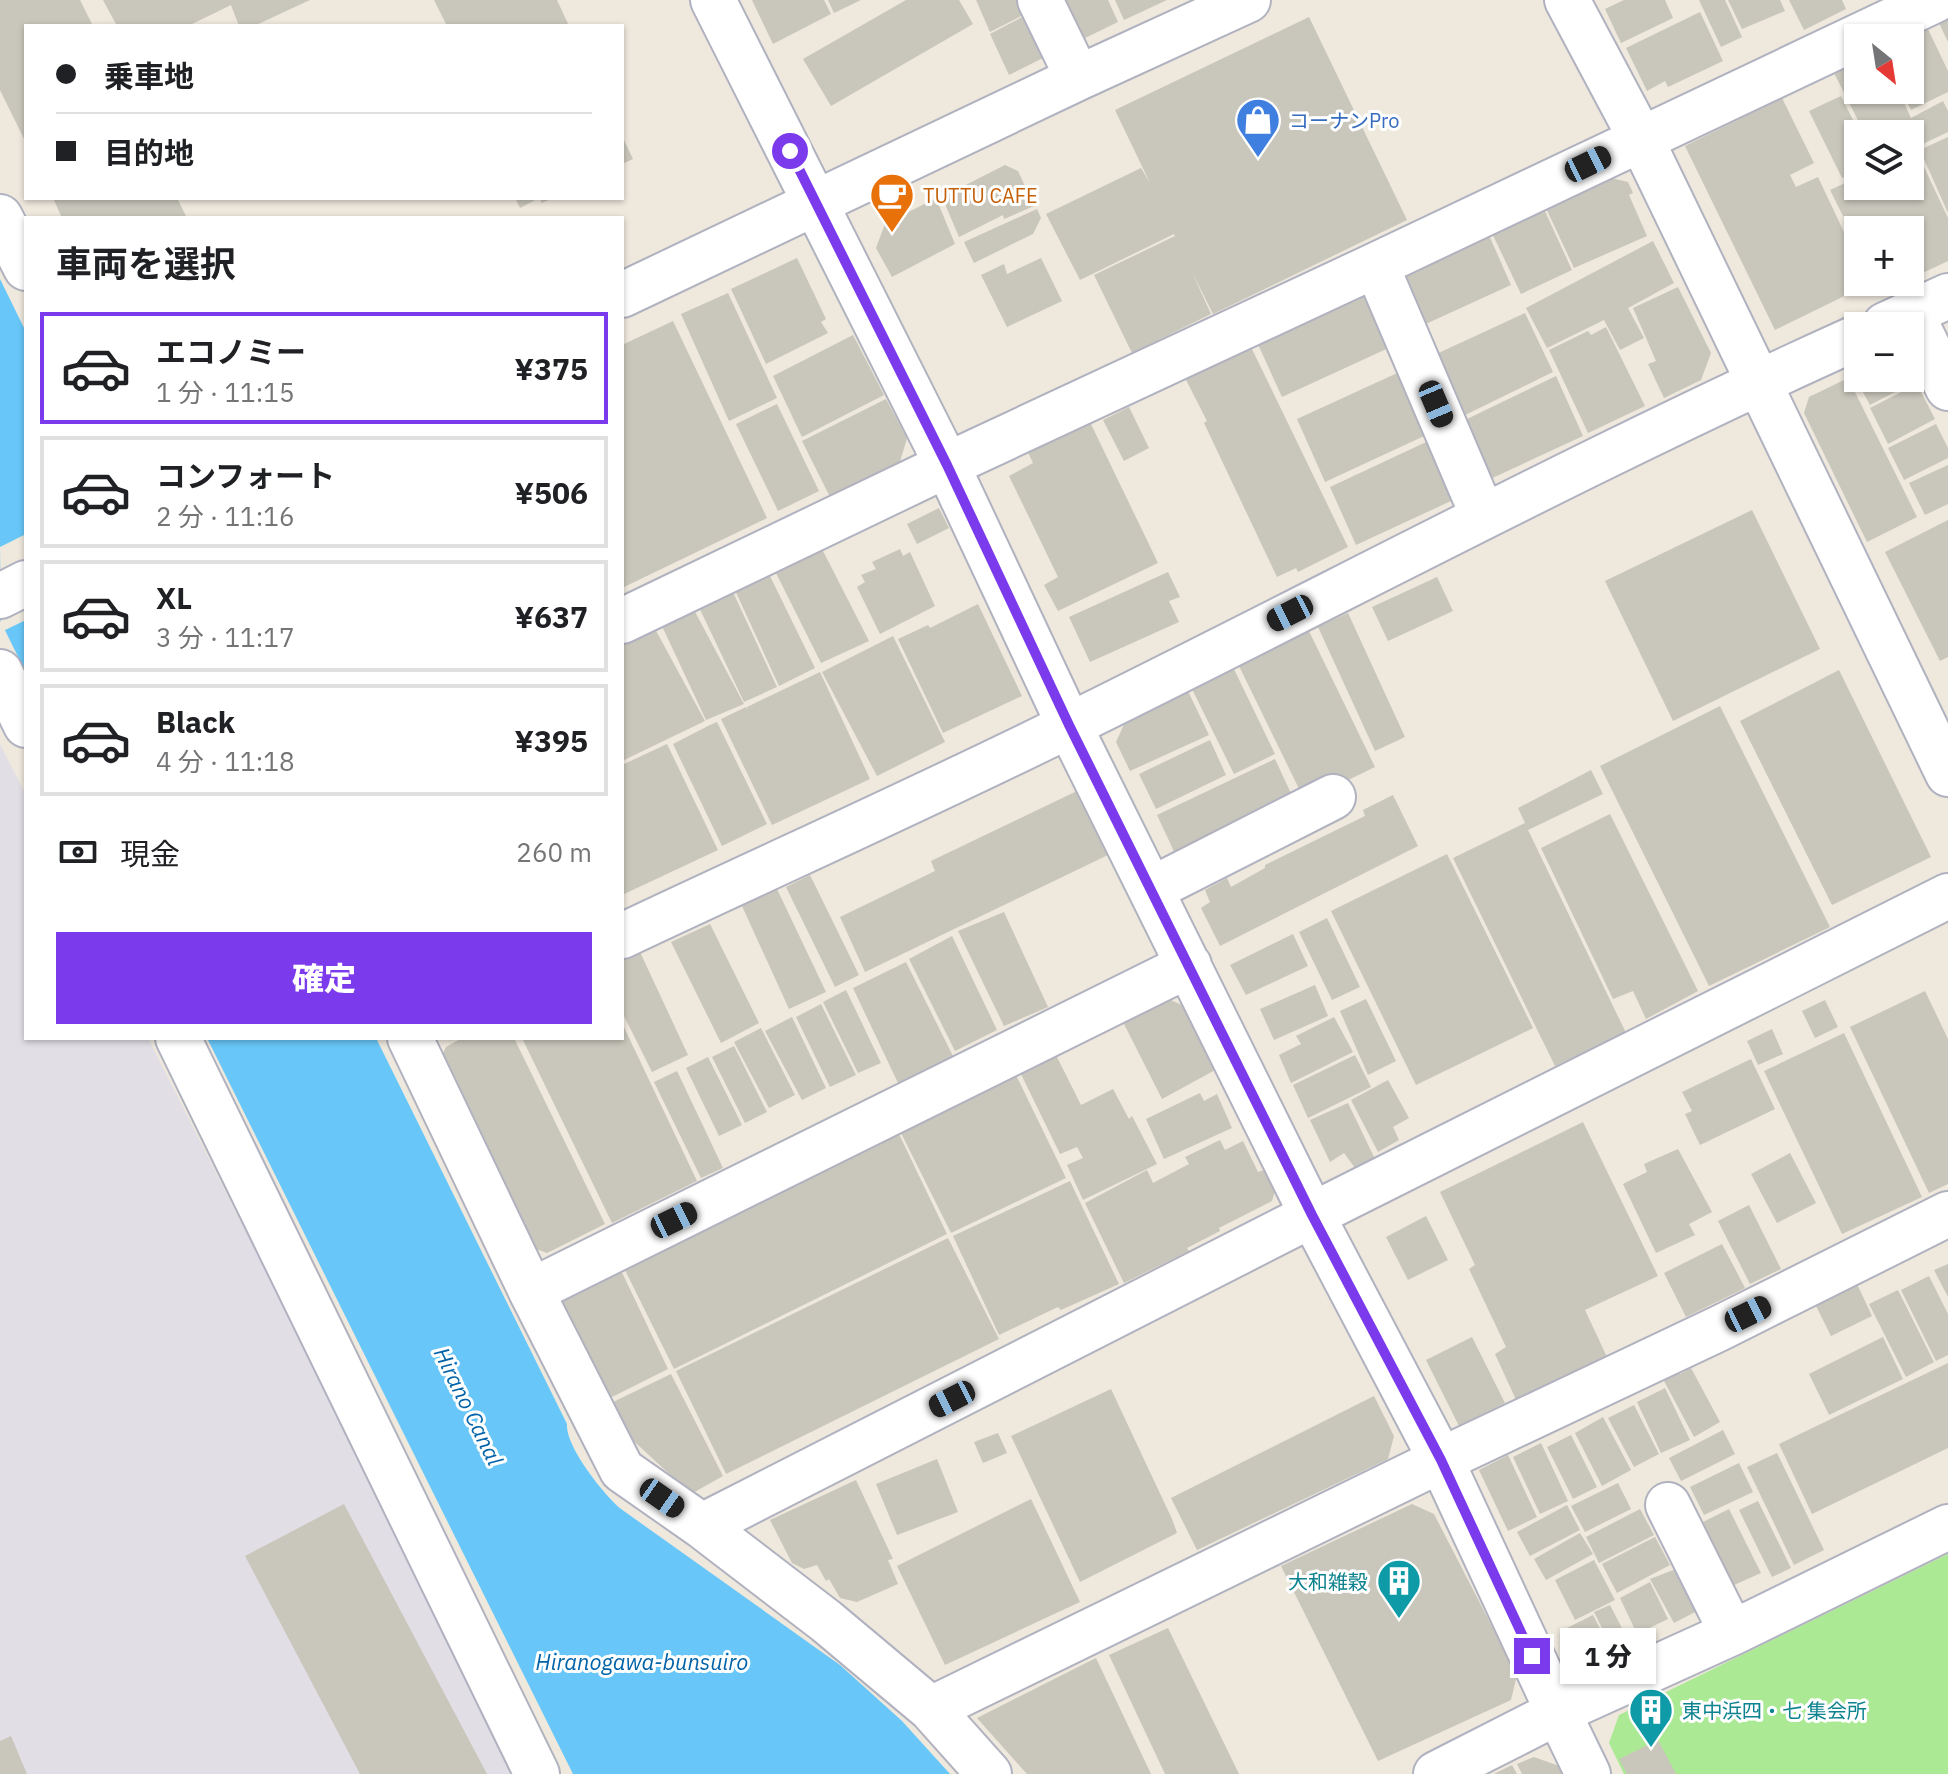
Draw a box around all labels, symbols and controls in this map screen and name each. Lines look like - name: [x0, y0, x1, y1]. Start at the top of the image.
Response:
- north arrow: [1844, 24, 1924, 104]
- map controls: [1844, 24, 1924, 392]
- text: 乗車地: [104, 56, 194, 95]
- shop icon: コーナンPro: [1234, 96, 1282, 159]
- place label: コーナンPro: [1289, 107, 1399, 134]
- button: layers: [1844, 120, 1924, 200]
- text: 目的地: [104, 133, 194, 172]
- route start: [772, 133, 808, 169]
- car: [1561, 143, 1615, 185]
- cafe icon: TUTTU CAFE: [868, 171, 916, 234]
- place label: TUTTU CAFE: [923, 182, 1038, 209]
- button: +: [1844, 216, 1924, 296]
- text: 車両を選択: [56, 240, 236, 287]
- button: −: [1844, 312, 1924, 392]
- icon: car: [60, 332, 132, 404]
- text: エコノミー: [156, 332, 306, 371]
- text: ¥375: [515, 349, 588, 388]
- text: 1 分 · 11:15: [156, 375, 294, 409]
- car: [1416, 377, 1456, 431]
- icon: car: [60, 456, 132, 528]
- text: コンフォート: [156, 456, 335, 495]
- text: ¥506: [515, 473, 588, 512]
- text: 2 分 · 11:16: [156, 499, 294, 533]
- text: XL: [156, 578, 192, 617]
- icon: car: [60, 580, 132, 652]
- car: [1263, 591, 1317, 635]
- text: ¥637: [515, 597, 588, 636]
- text: 3 分 · 11:17: [156, 620, 294, 654]
- text: Black: [156, 702, 235, 741]
- icon: car: [60, 704, 132, 776]
- text: ¥395: [515, 721, 588, 760]
- text: 4 分 · 11:18: [156, 744, 294, 778]
- icon: cash: [56, 830, 100, 874]
- text: 現金: [120, 834, 180, 873]
- text: 260 m: [516, 835, 592, 869]
- button: 確定: [56, 932, 592, 1024]
- car: [647, 1199, 701, 1241]
- car: [1721, 1293, 1775, 1335]
- water label: Hirano Canal: [428, 1342, 510, 1470]
- car: [925, 1377, 979, 1421]
- car: [635, 1474, 689, 1522]
- building icon: 大和雑穀: [1375, 1557, 1423, 1620]
- place label: 大和雑穀: [1288, 1568, 1368, 1595]
- callout: 1 分: [1560, 1628, 1656, 1684]
- route end: [1514, 1638, 1550, 1674]
- text: 1 分: [1584, 1639, 1632, 1673]
- water label: Hiranogawa-bunsuiro: [536, 1647, 748, 1676]
- building icon: 東中浜四・七 集会所: [1627, 1686, 1675, 1749]
- place label: 東中浜四・七 集会所: [1682, 1697, 1867, 1724]

